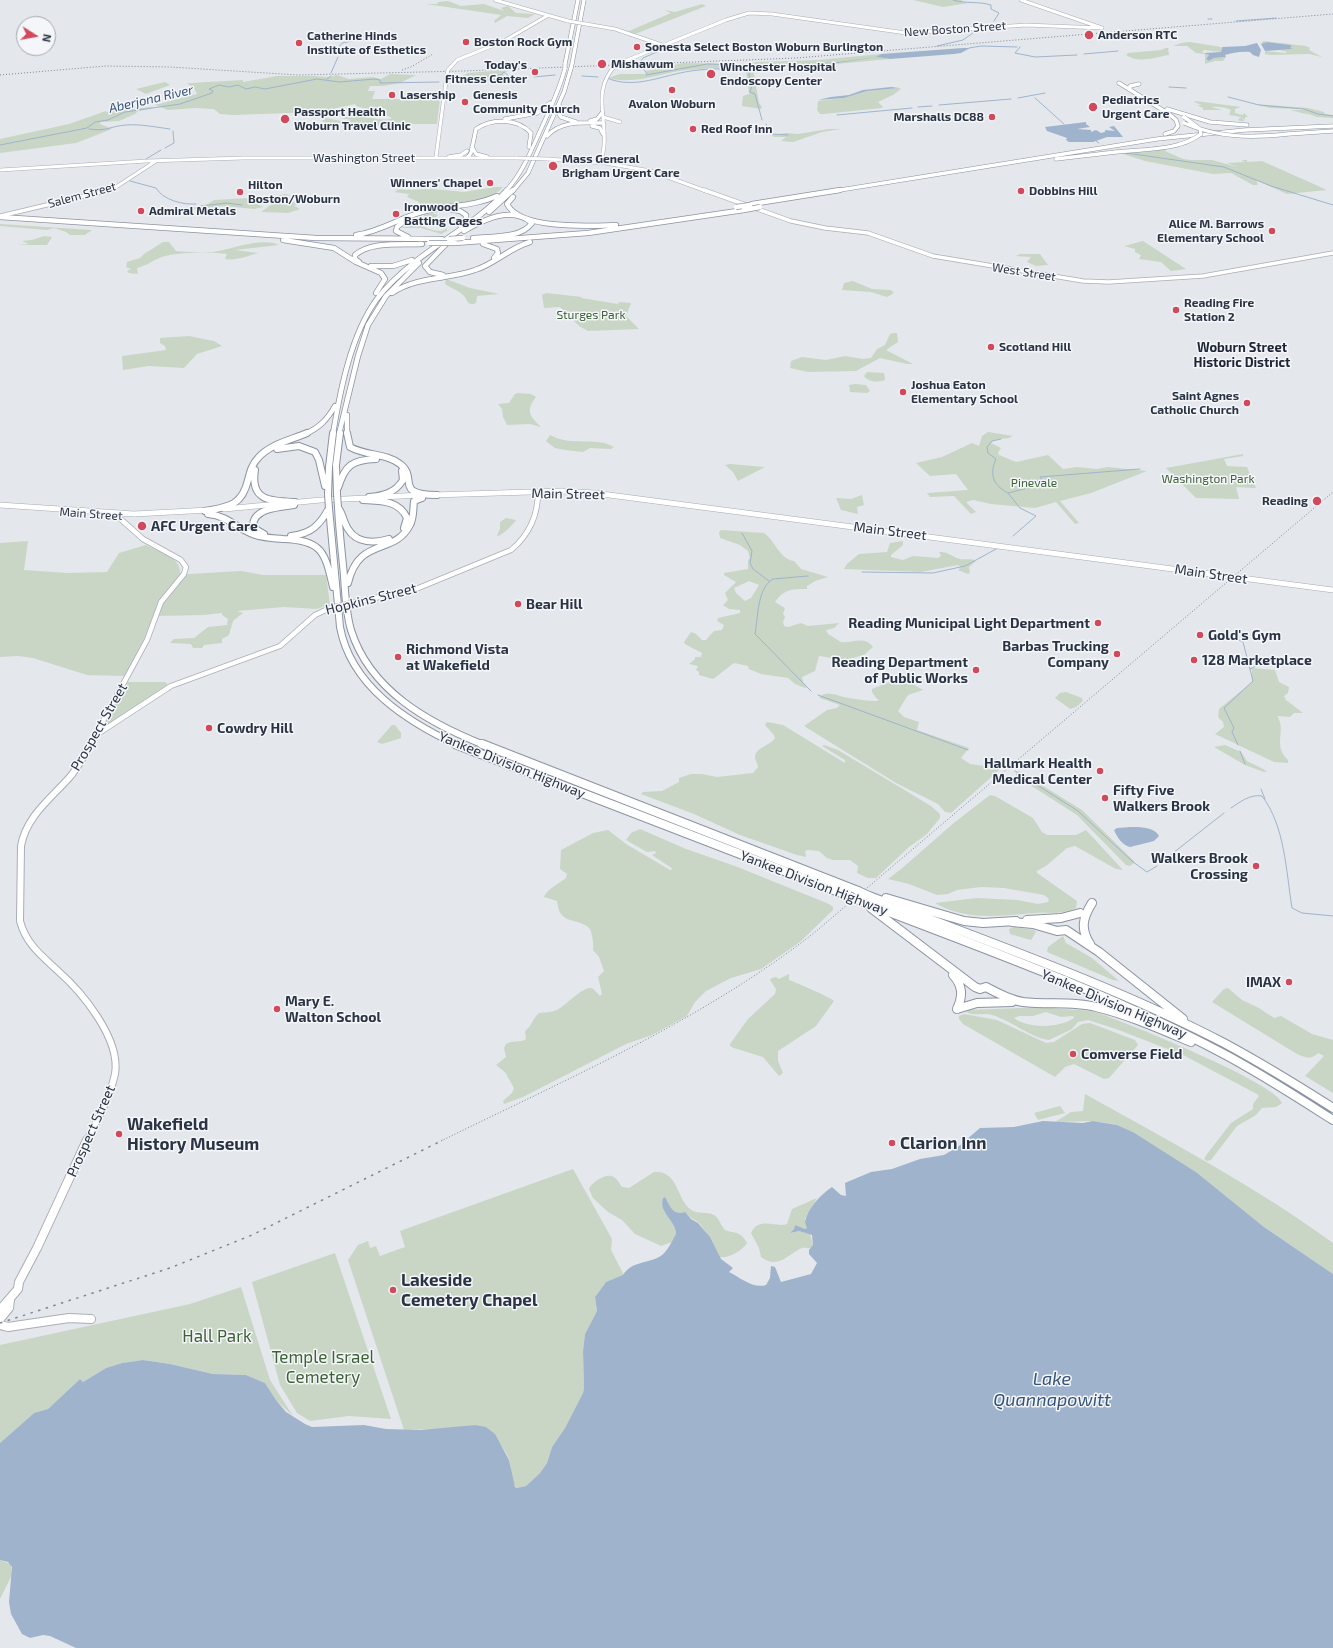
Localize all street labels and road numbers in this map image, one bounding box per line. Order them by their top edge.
street label: New Boston Street [904,18,1006,40]
street label: Washington Street [313,151,415,165]
street label: Salem Street [46,179,118,211]
street label: West Street [991,260,1057,284]
street label: Main Street [531,485,605,503]
street label: Main Street [59,505,123,523]
street label: Main Street [852,518,928,544]
street label: Main Street [1173,561,1249,587]
street label: Hopkins Street [324,580,418,618]
street label: Prospect Street [67,680,131,774]
street label: Yankee Division Highway [436,728,588,802]
street label: Yankee Division Highway [738,847,890,919]
street label: Yankee Division Highway [1039,966,1189,1042]
street label: Prospect Street [63,1083,119,1179]

